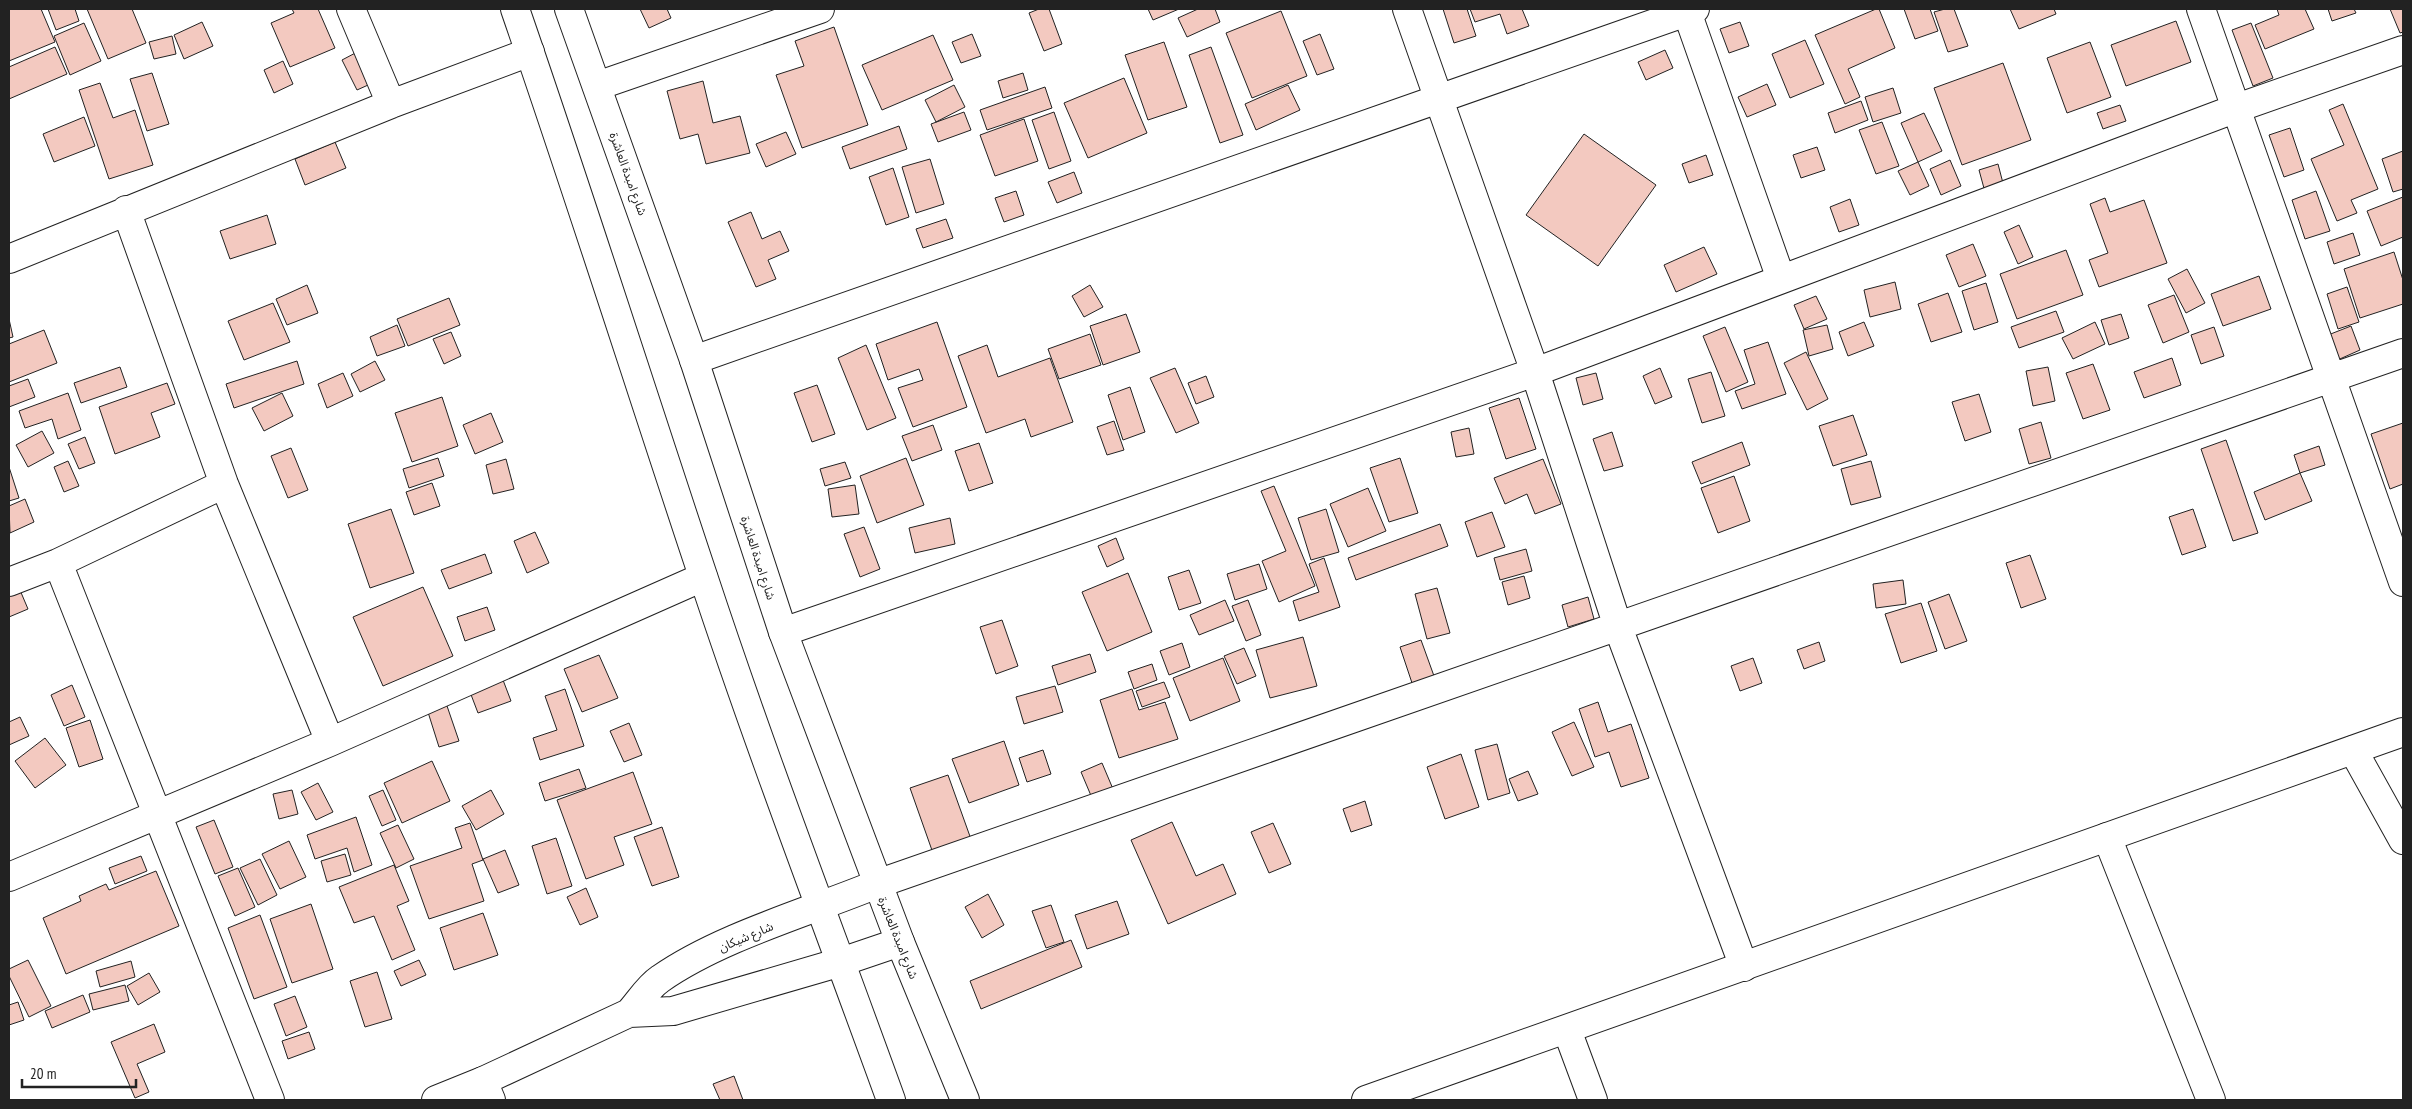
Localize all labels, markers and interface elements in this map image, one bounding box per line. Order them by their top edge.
street label: شارع امبدة العاشرة [605,130,650,218]
street label: شارع امبدة العاشرة [736,514,779,602]
street label: شارع امبدة العاشرة [873,895,922,982]
street label: شارع شيكان [716,918,776,957]
scale bar [22,1056,136,1088]
text: 20 m [30,1064,56,1083]

